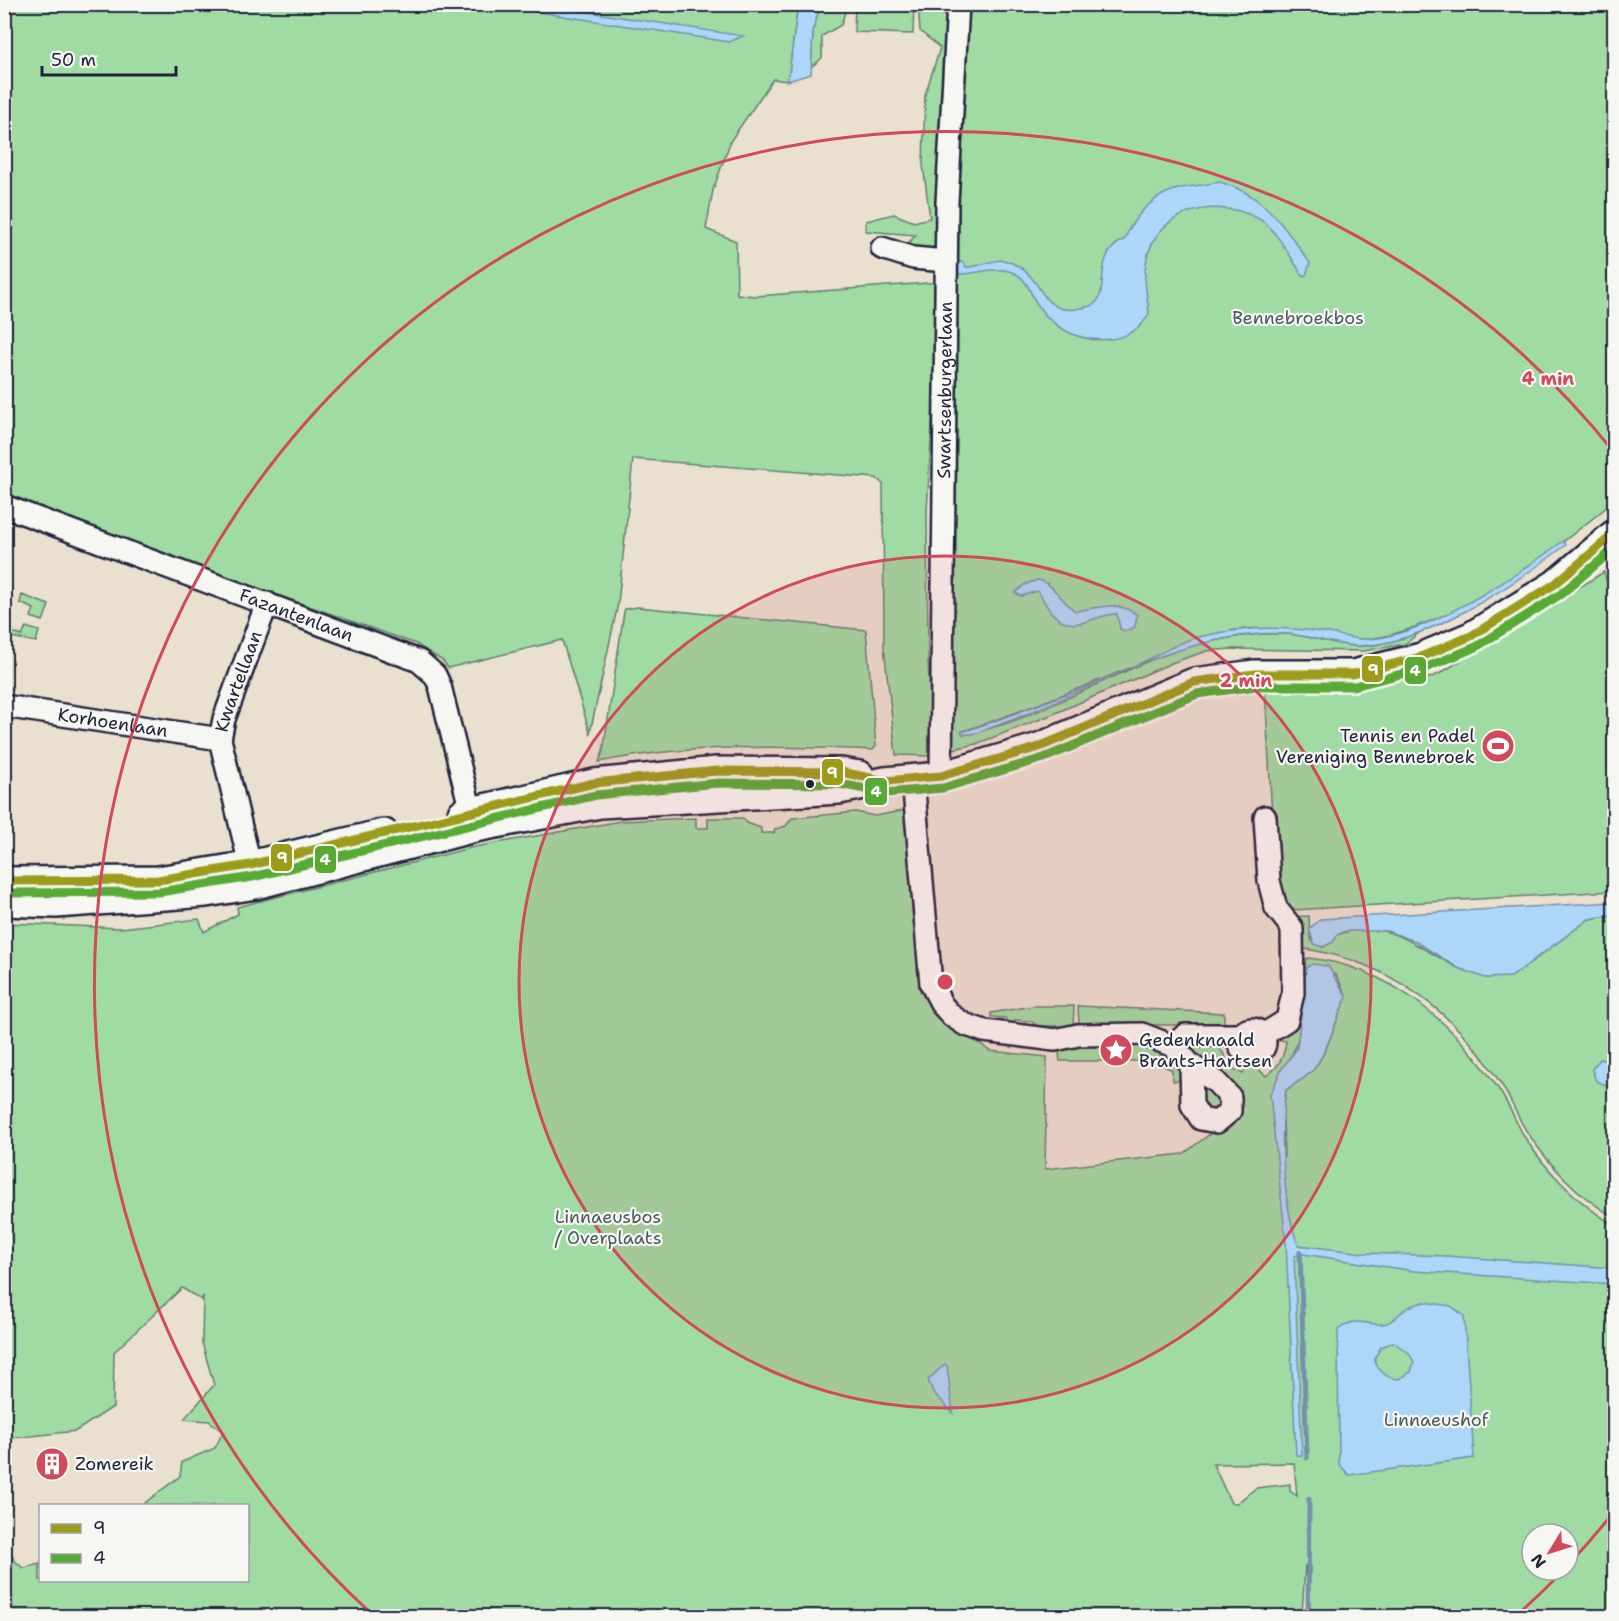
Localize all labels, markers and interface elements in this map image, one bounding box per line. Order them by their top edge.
scale bar [42,39,176,77]
text: 50 m [51,48,96,72]
street label: Swartsenburgerlaan [932,301,958,479]
park label: Bennebroekbos [1232,306,1364,330]
text: 4 min [1522,367,1574,391]
street label: Fazantenlaan [236,583,357,647]
street label: Kwartellaan [210,627,268,734]
line badge: 9 [1361,655,1384,683]
line badge: 4 [1404,656,1427,685]
text: 9 [1367,659,1379,680]
text: 4 [1409,660,1421,681]
text: 2 min [1220,669,1272,693]
street label: Korhoenlaan [56,702,169,743]
place label: Tennis en Padel Vereniging Bennebroek [1276,724,1476,769]
sports icon: Tennis en Padel Vereniging Bennebroek [1480,728,1516,764]
line badge: 9 [821,758,844,786]
text: 9 [826,762,838,783]
line badge: 4 [864,777,888,806]
unlabelled marker [804,778,816,790]
text: 4 [870,781,882,802]
line badge: 9 [270,843,293,872]
line badge: 4 [314,845,337,874]
text: 9 [276,847,288,868]
text: 4 [319,849,331,870]
centre of rings [935,972,955,992]
place label: Gedenknaald Brants-Hartsen [1139,1028,1272,1073]
place icon: Gedenknaald Brants-Hartsen [1098,1032,1134,1068]
park label: Linnaeusbos / Overplaats [554,1205,662,1250]
park label: Linnaeushof [1384,1408,1489,1432]
building icon: Zomereik [34,1446,70,1482]
place label: Zomereik [75,1452,154,1476]
legend [39,1504,249,1582]
text: 9 [93,1516,106,1540]
north arrow [1520,1522,1580,1582]
text: 4 [93,1546,106,1570]
text: N [1526,1549,1551,1572]

